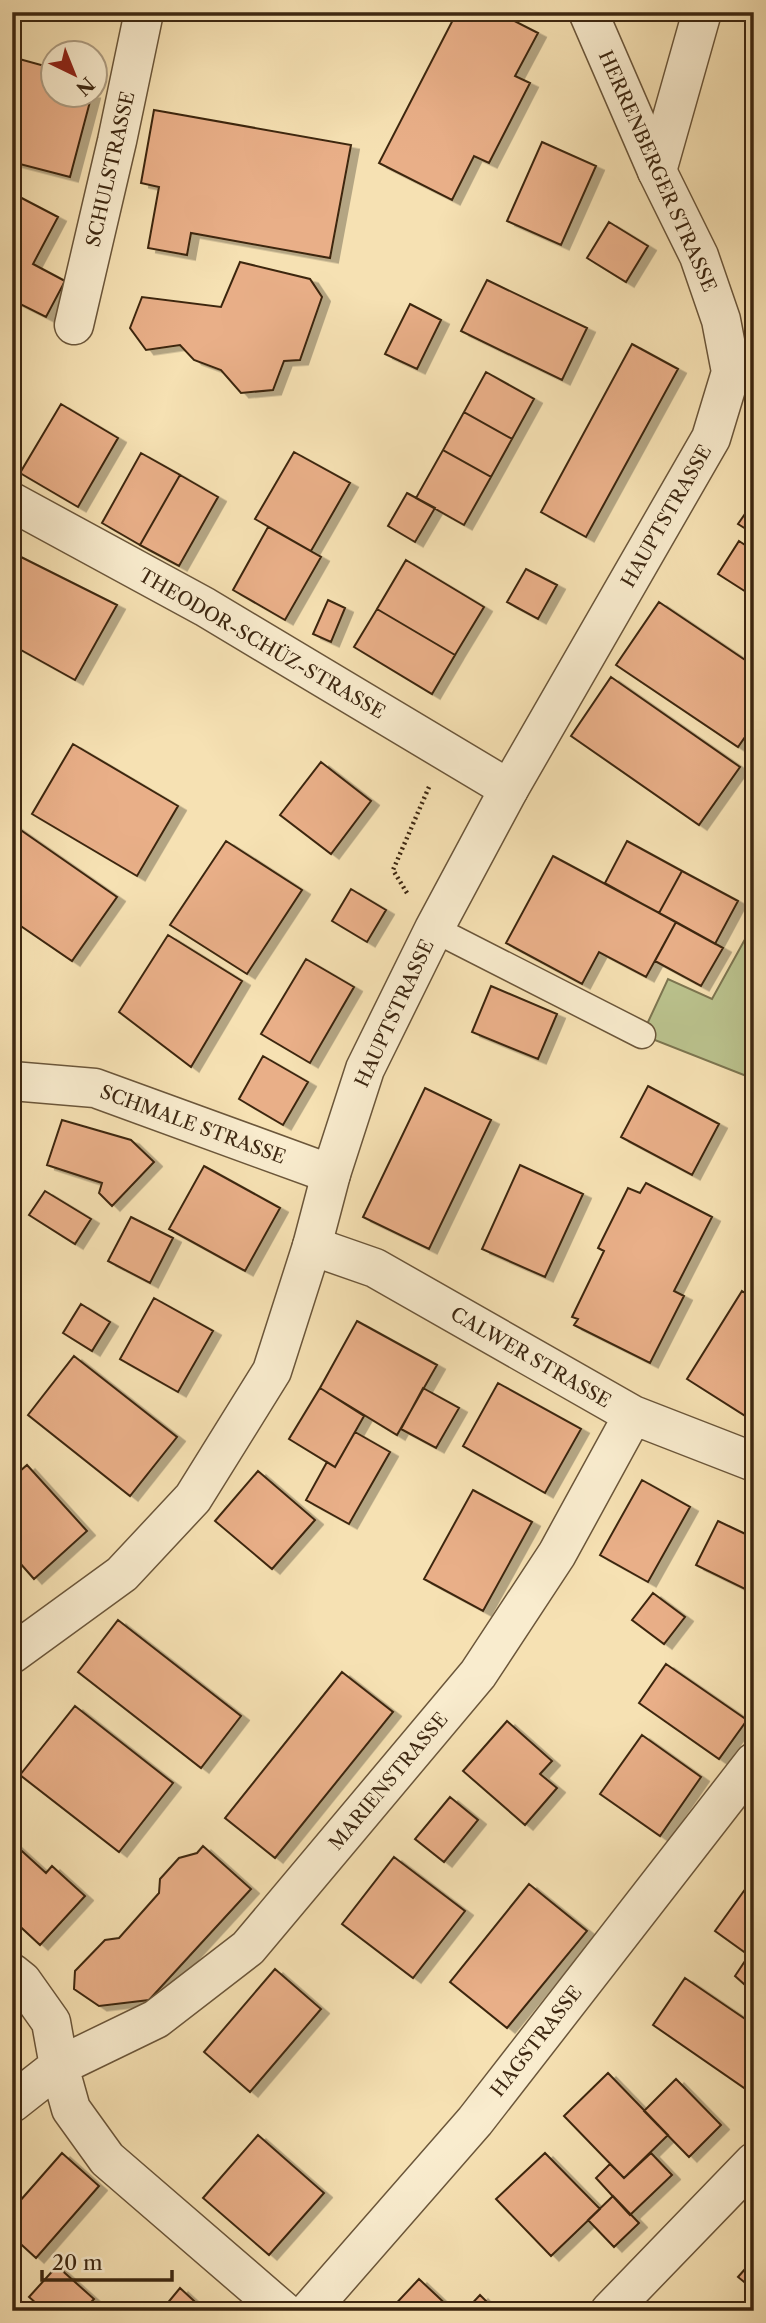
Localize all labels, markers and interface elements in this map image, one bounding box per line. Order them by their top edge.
north arrow [38,38,108,108]
street label: HERRENBERGER STRASSE [594,47,721,296]
text: N [71,72,99,100]
street label: SCHULSTRASSE [81,89,140,249]
street label: HAUPTSTRASSE [616,441,717,591]
street label: THEODOR-SCHÜZ-STRASSE [134,563,389,724]
street label: HAUPTSTRASSE [350,936,439,1091]
street label: SCHMALE STRASSE [97,1080,289,1169]
street label: CALWER STRASSE [447,1302,615,1413]
street label: MARIENSTRASSE [324,1708,453,1855]
street label: HAGSTRASSE [486,1981,587,2101]
scale bar [42,2239,172,2283]
text: 20 m [52,2250,103,2275]

